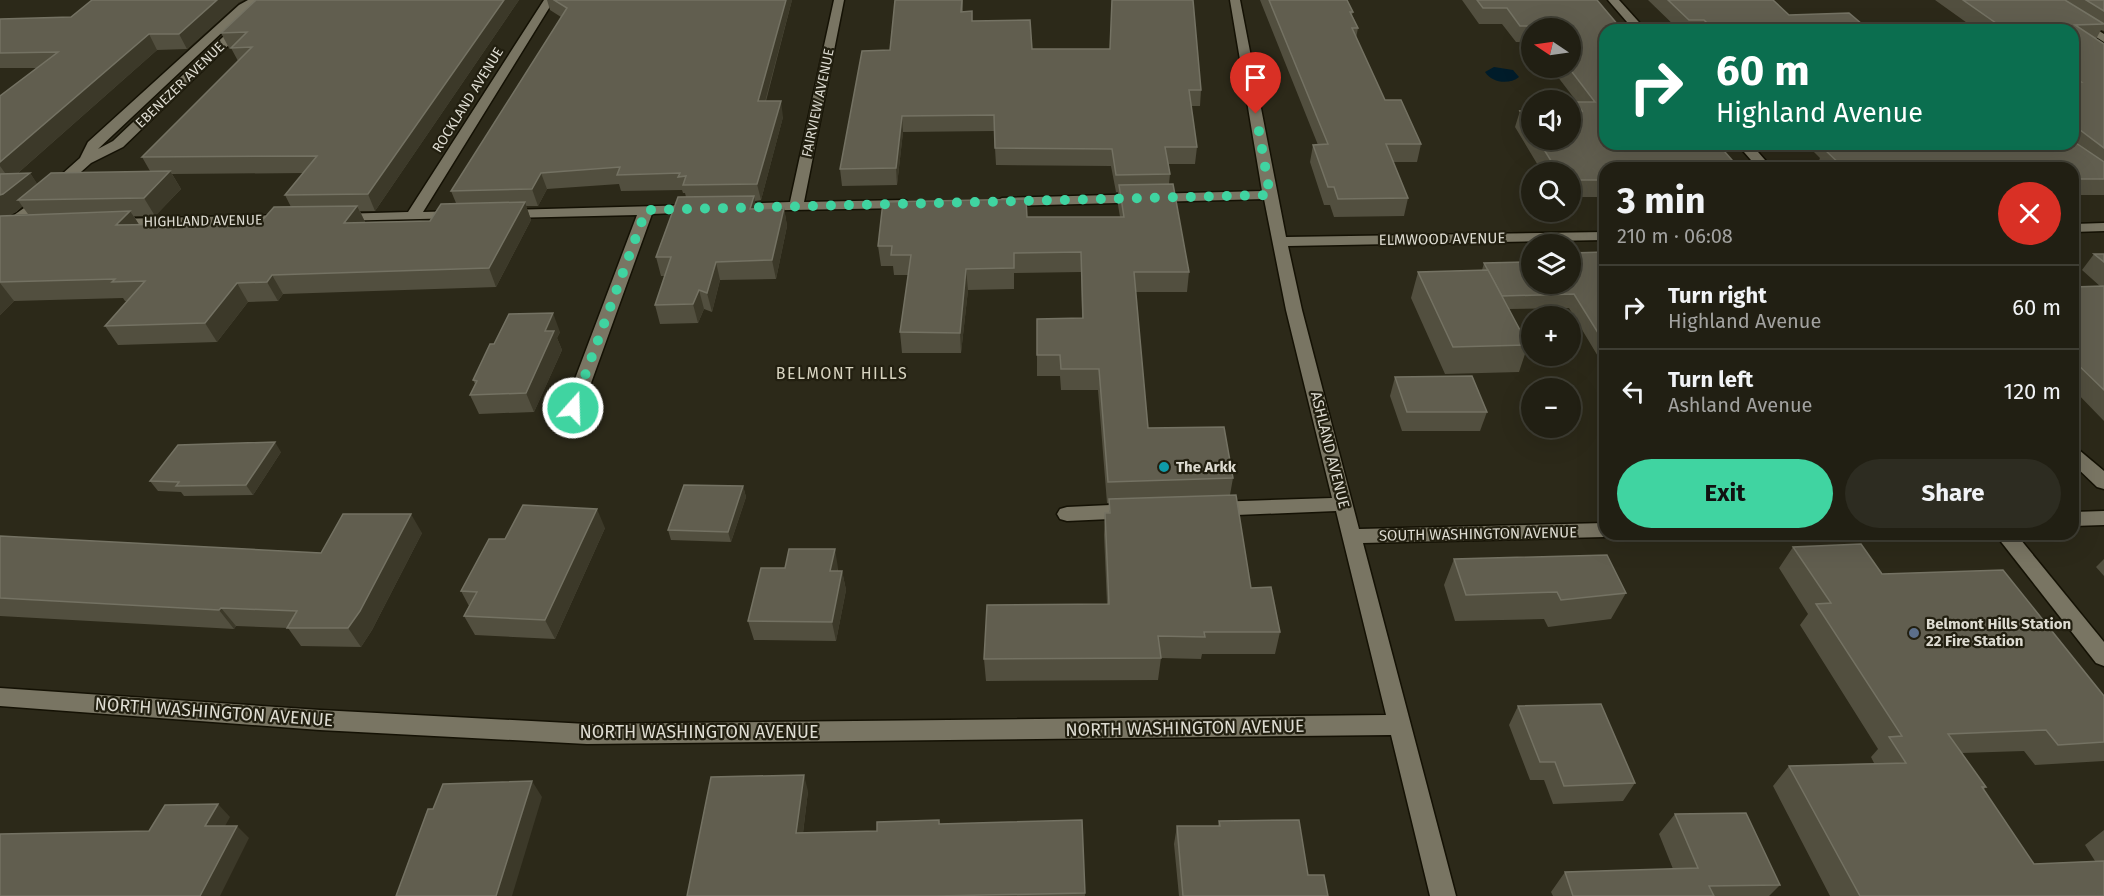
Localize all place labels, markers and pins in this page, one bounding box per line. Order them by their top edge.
pin [1230,52,1281,114]
place label: The Arkk [1176,458,1237,476]
marker: The Arkk [1157,460,1171,474]
place label: Belmont Hills Station 22 Fire Station [1926,615,2071,650]
marker: Belmont Hills Station 22 Fire Station [1907,626,1921,640]

